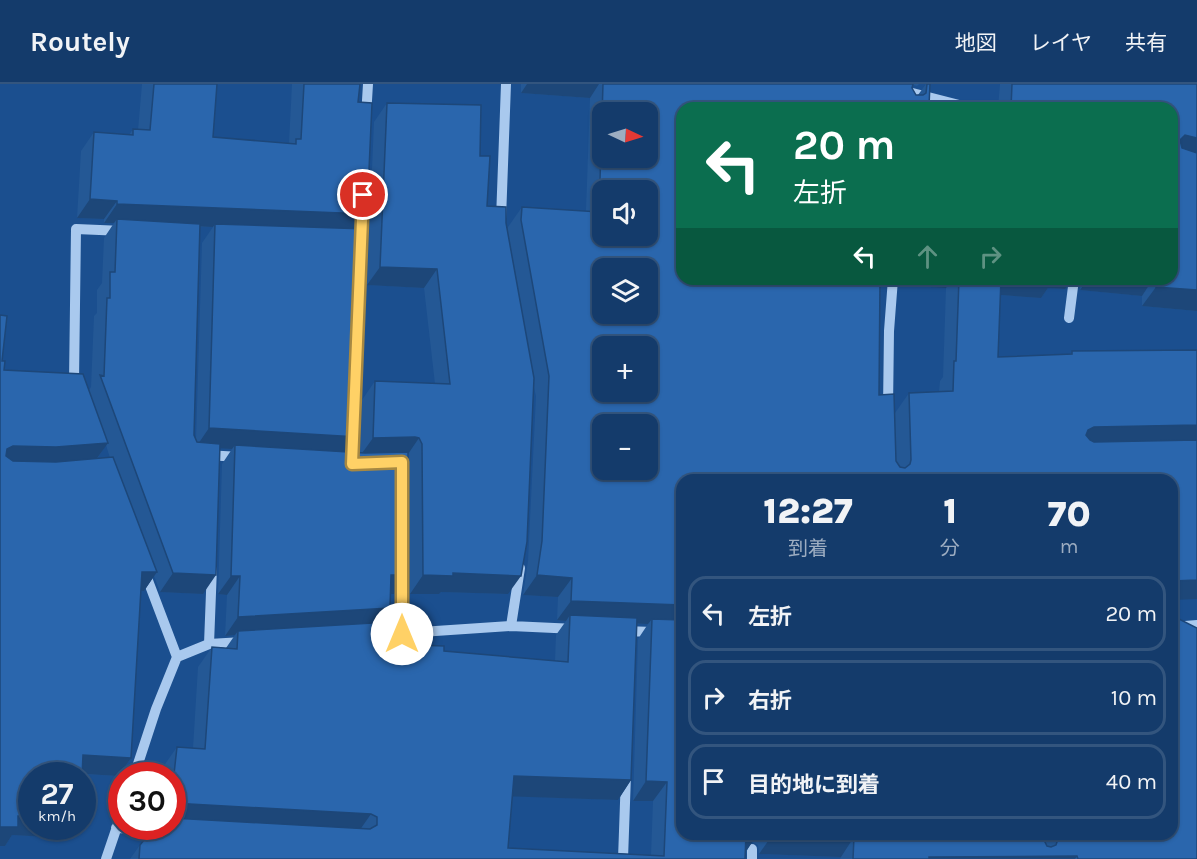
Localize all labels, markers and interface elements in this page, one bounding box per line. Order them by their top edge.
text: Routely [30,25,130,58]
text: 地図 [955,31,997,55]
text: レイヤ [1030,31,1092,55]
text: 共有 [1125,31,1167,55]
north arrow [592,102,658,168]
map controls [592,102,658,480]
text: 20 m [793,120,895,170]
icon: left [694,126,772,204]
pin [337,169,388,220]
text: 左折 [793,177,847,209]
icon: arrive [346,178,379,211]
button: sound [592,180,658,246]
icon: left [848,240,881,273]
icon: ahead [911,240,944,273]
icon: right [974,240,1007,273]
button: layers [592,258,658,324]
button: + [592,336,658,402]
button: − [592,414,658,480]
text: 12:27 [763,490,853,532]
text: 1 [943,490,957,532]
text: 70 [1047,493,1091,535]
text: m [1060,535,1078,558]
text: 到着 [788,537,828,560]
text: 分 [940,537,960,560]
icon: left [697,597,730,630]
text: 20 m [1105,601,1157,627]
position arrow [370,602,434,666]
text: 左折 [748,604,792,630]
icon: right [697,681,730,714]
text: 10 m [1111,685,1157,711]
text: 右折 [748,688,792,714]
speed limit sign: 30 [108,762,186,840]
icon: arrive [697,765,730,798]
text: 40 m [1106,769,1157,795]
text: 目的地に到着 [748,772,880,798]
text: 27 [40,776,74,812]
text: km/h [38,807,76,825]

